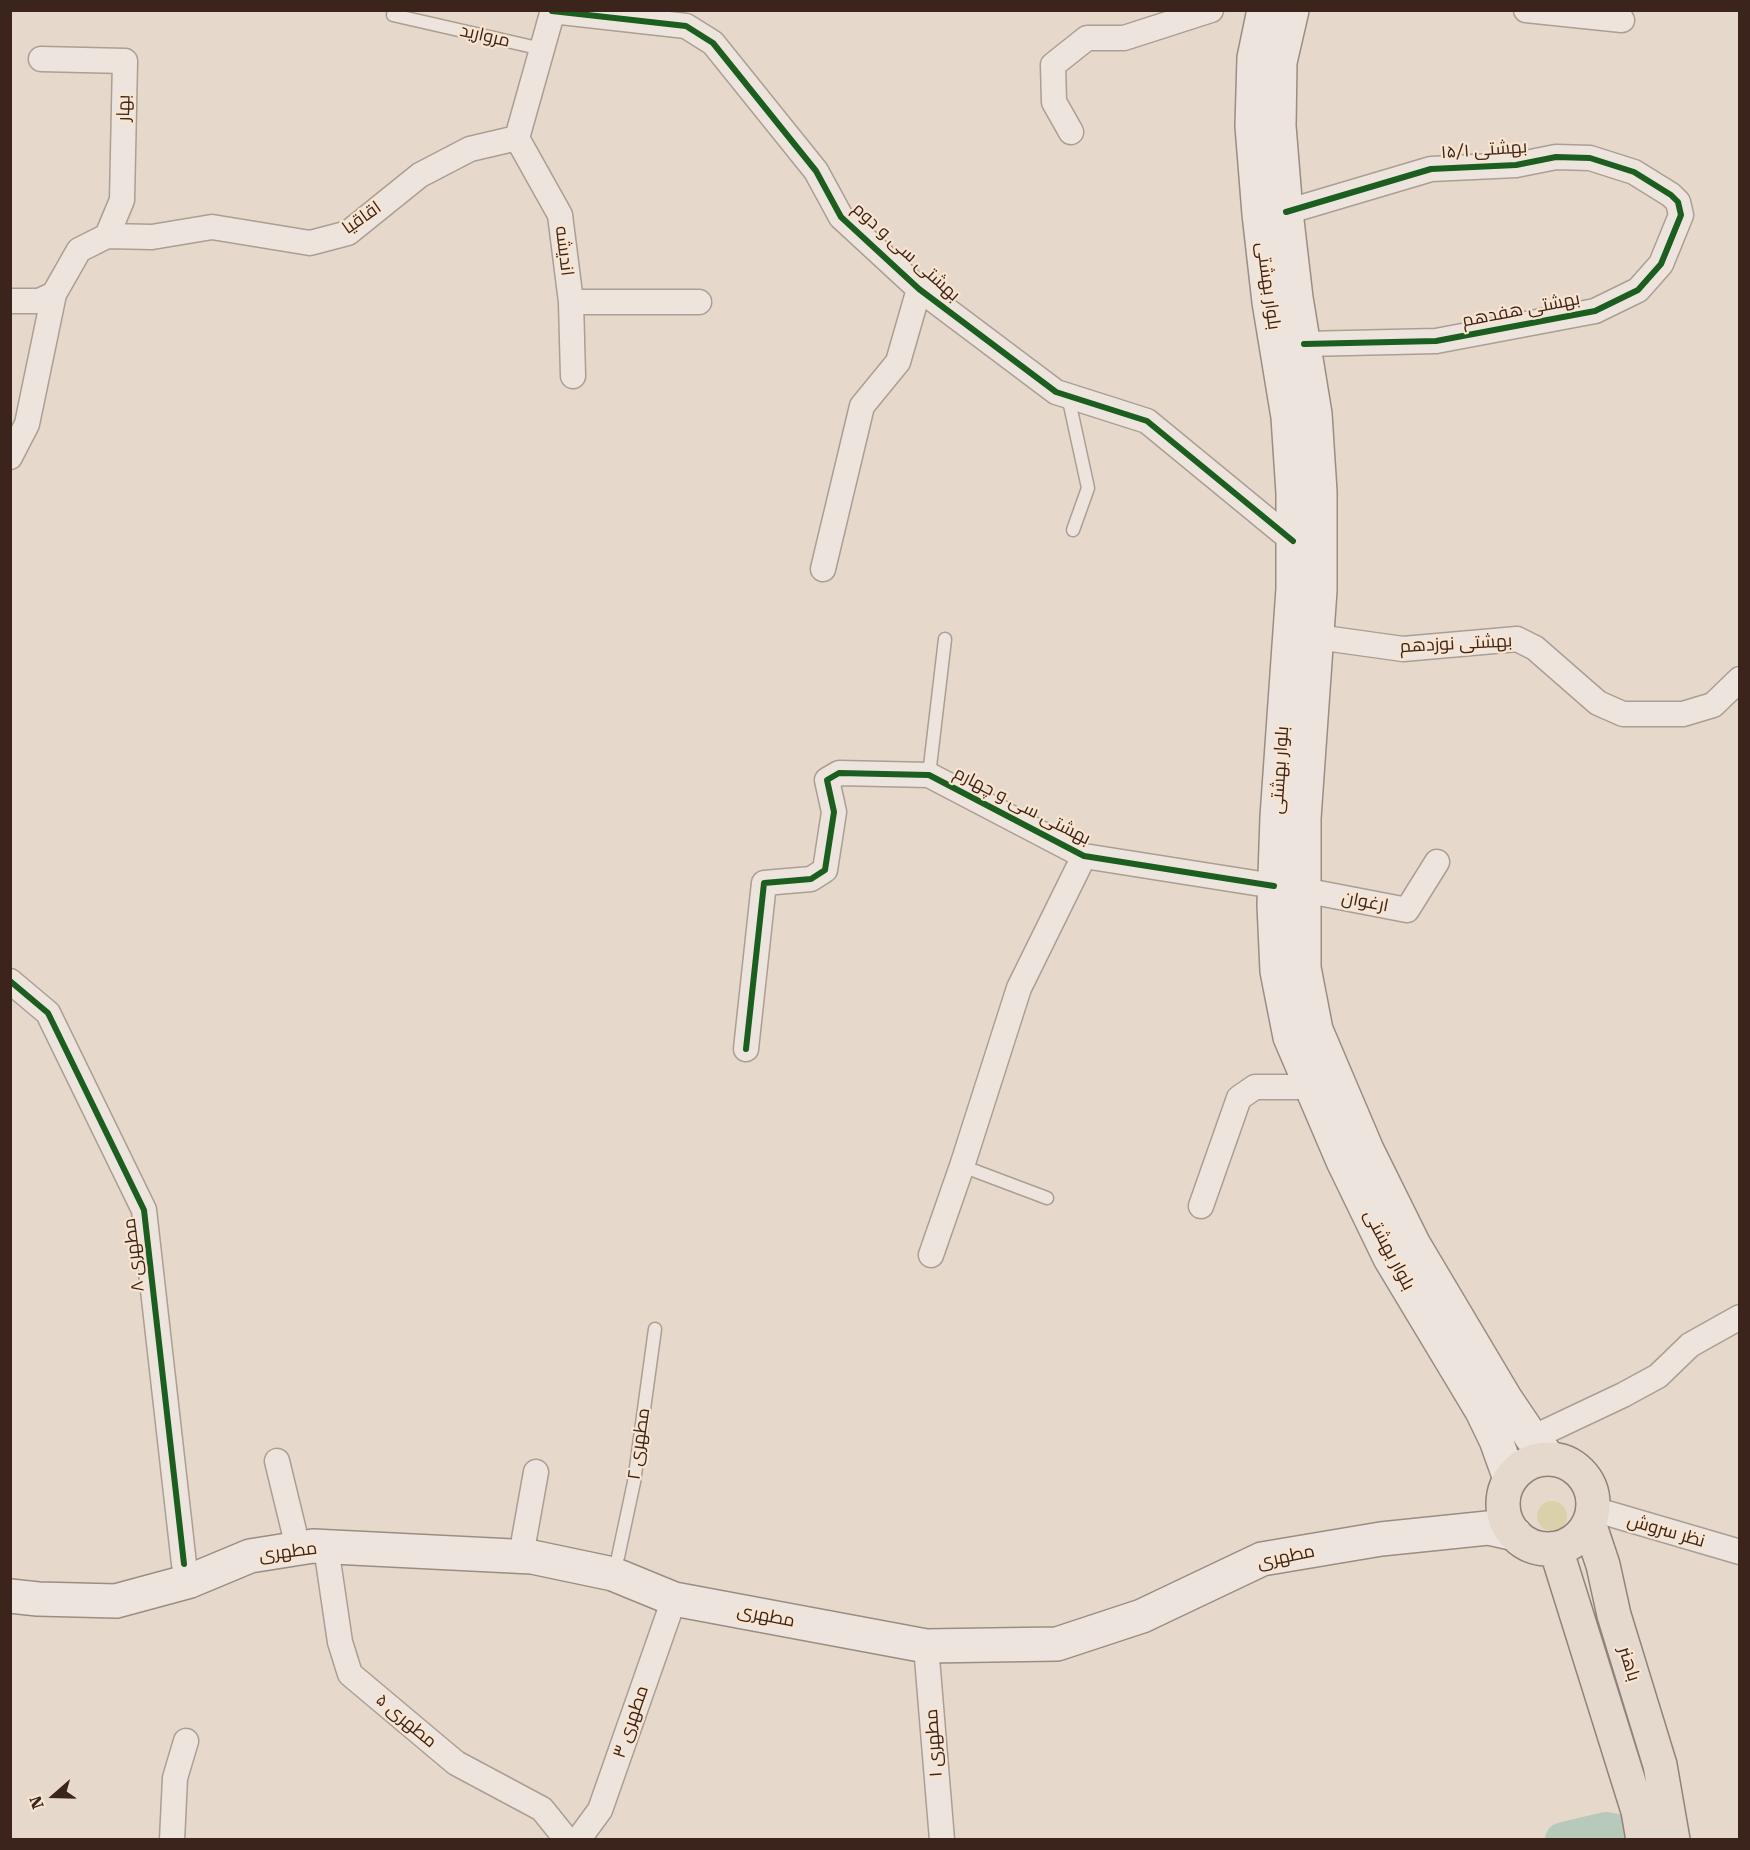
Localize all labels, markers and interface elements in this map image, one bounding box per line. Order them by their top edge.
street label: مروارید [458,20,512,52]
street label: بهار [113,94,135,122]
street label: ۱۵/۱ بهشتی [1440,136,1528,164]
street label: اقاقیا [338,197,386,239]
street label: بهشتی سی و دوم [848,198,964,306]
street label: اندیشه [550,225,578,277]
street label: بلوار بهشتی [1251,241,1285,331]
street label: بهشتی هفدهم [1460,288,1582,332]
street label: بهشتی نوزدهم [1399,630,1513,658]
street label: بلوار بهشتی [1266,725,1294,815]
street label: بهشتی سی و چهارم [950,762,1094,850]
street label: ارغوان [1340,887,1390,917]
street label: بلوار بهشتی [1359,1206,1419,1294]
street label: مطهری ۸ [119,1217,149,1293]
street label: مطهری ۲ [623,1407,655,1481]
street label: نظر سروش [1625,1510,1707,1552]
street label: مطهری [258,1538,318,1566]
street label: مطهری [1255,1540,1317,1574]
street label: مطهری [735,1600,797,1632]
street label: باهنر [1614,1644,1644,1684]
street label: مطهری ۳ [609,1683,653,1761]
street label: مطهری ۵ [371,1689,441,1753]
street label: مطهری ۱ [921,1708,947,1778]
north arrow [24,1766,84,1826]
text: N [26,1793,48,1811]

